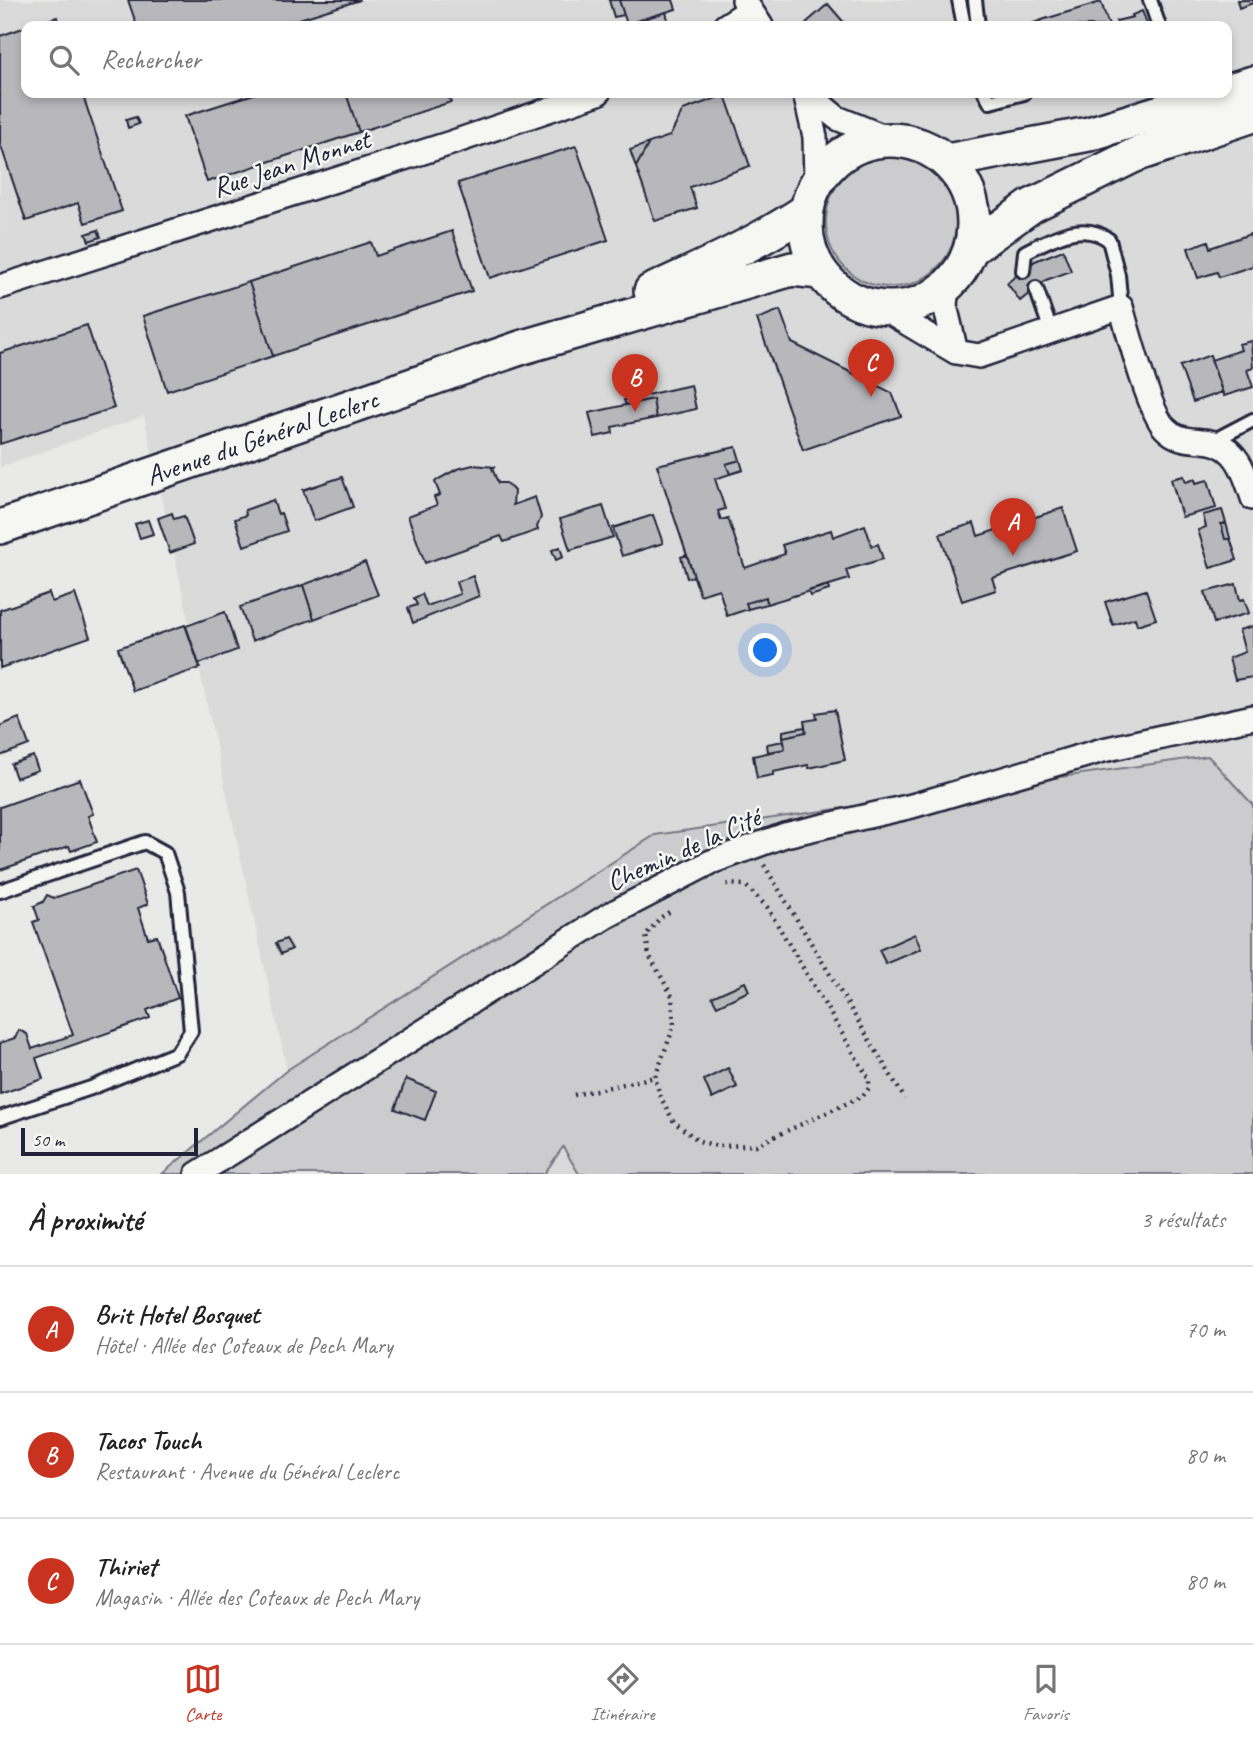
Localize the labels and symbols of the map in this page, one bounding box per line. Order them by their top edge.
street label: Rue Jean Monnet [208,120,377,205]
pin: C [848,339,894,397]
pin: B [612,354,658,412]
street label: Avenue du Général Leclerc [141,380,384,493]
pin: A [990,498,1036,556]
your location [748,633,782,667]
street label: Chemin de la Cité [601,798,769,898]
scale bar [21,1125,198,1157]

